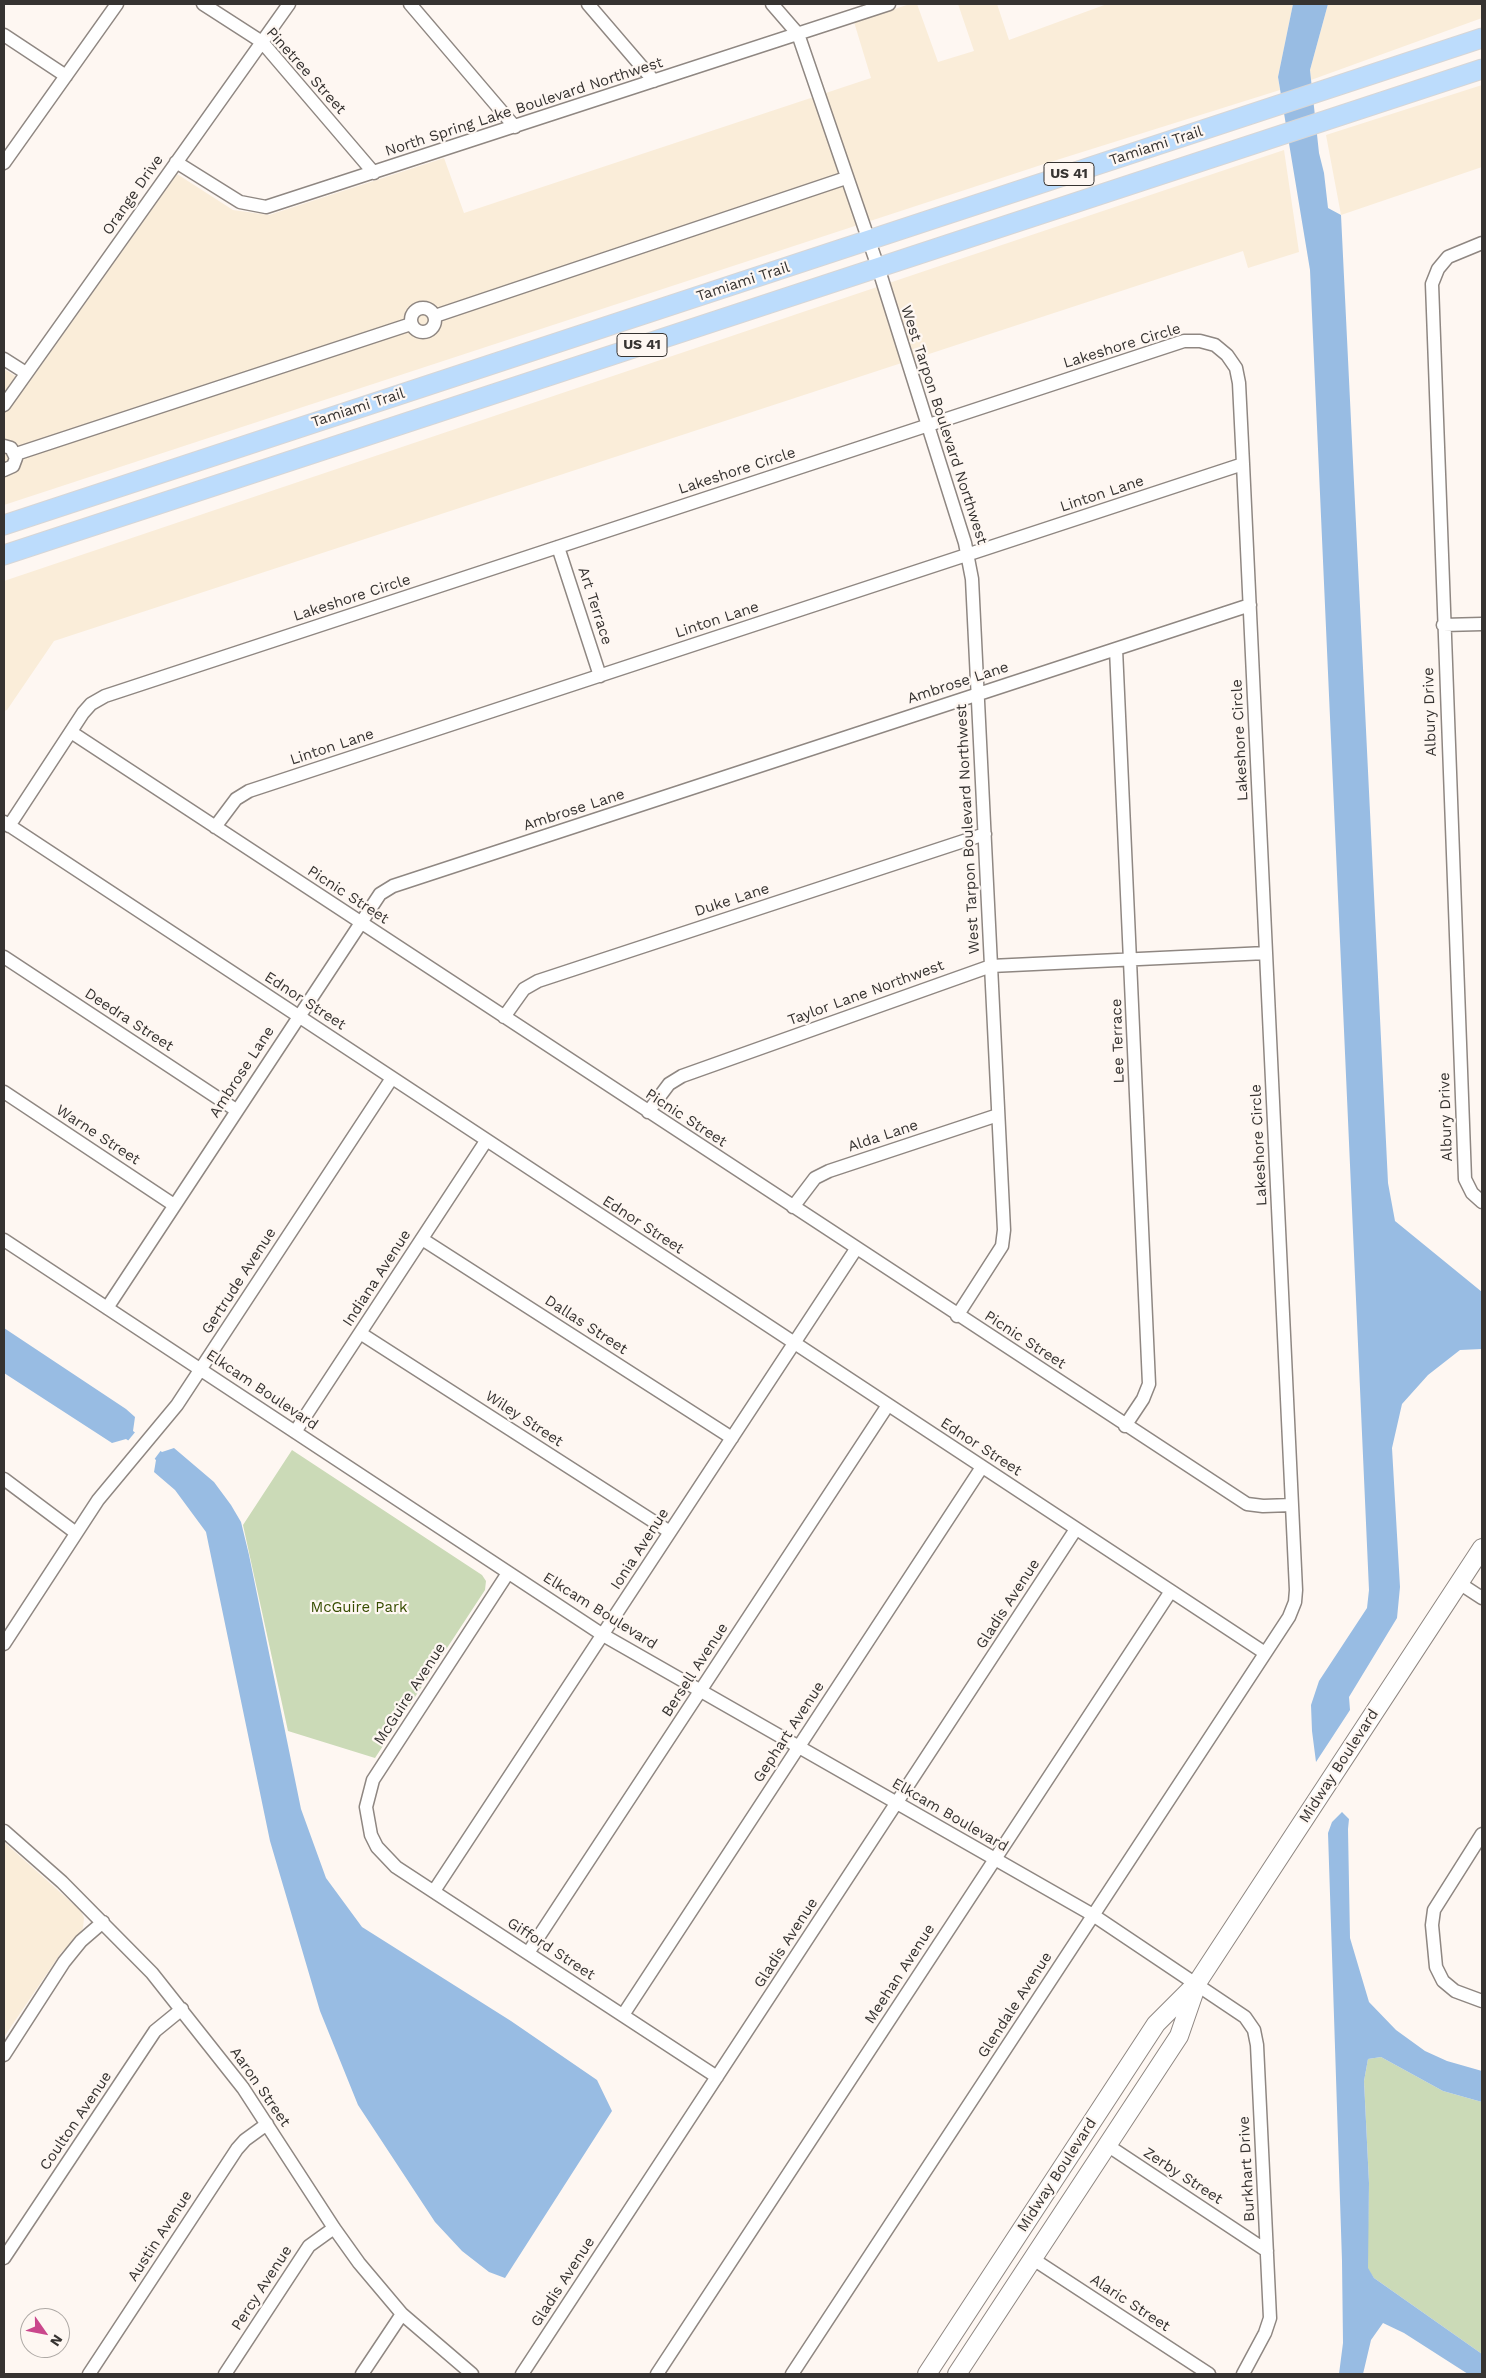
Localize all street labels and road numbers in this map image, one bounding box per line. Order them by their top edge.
street label: Pinetree Street [262,24,350,118]
street label: North Spring Lake Boulevard Northwest [383,53,665,161]
street label: Tamiami Trail [1107,122,1205,170]
street label: Orange Drive [99,151,167,239]
road number: US 41 [1044,162,1094,185]
street label: Tamiami Trail [694,258,792,306]
street label: West Tarpon Boulevard Northwest [897,303,991,547]
street label: Lakeshore Circle [1061,320,1183,372]
road number: US 41 [617,334,667,356]
street label: Tamiami Trail [309,384,407,432]
street label: Lakeshore Circle [676,444,798,498]
street label: Linton Lane [1058,472,1146,516]
street label: Art Terrace [574,565,616,647]
street label: Lakeshore Circle [291,571,413,625]
street label: Linton Lane [673,598,761,642]
street label: Ambrose Lane [905,658,1011,708]
street label: Albury Drive [1419,667,1441,757]
street label: Lakeshore Circle [1228,679,1252,801]
street label: West Tarpon Boulevard Northwest [952,703,984,955]
street label: Linton Lane [288,725,376,769]
street label: Ambrose Lane [521,785,627,835]
street label: Picnic Street [304,862,392,928]
street label: Duke Lane [692,879,772,921]
street label: Taylor Lane Northwest [785,956,947,1030]
street label: Ednor Street [261,968,349,1034]
street label: Deedra Street [81,985,177,1055]
street label: Lee Terrace [1108,998,1128,1084]
street label: Ambrose Lane [206,1023,278,1121]
street label: Albury Drive [1435,1072,1457,1162]
street label: Lakeshore Circle [1247,1084,1271,1206]
street label: Picnic Street [642,1085,730,1151]
street label: Warne Street [53,1101,143,1169]
street label: Alda Lane [846,1116,920,1156]
street label: Ednor Street [599,1192,687,1258]
street label: Gertrude Avenue [198,1224,280,1338]
street label: Indiana Avenue [339,1226,415,1330]
street label: Dallas Street [541,1292,631,1358]
street label: Picnic Street [981,1307,1069,1373]
street label: Elkcam Boulevard [203,1346,321,1434]
street label: Wiley Street [482,1387,566,1451]
street label: Ednor Street [937,1414,1025,1480]
street label: Ionia Avenue [607,1505,673,1593]
street label: Gladis Avenue [972,1556,1044,1652]
street label: Elkcam Boulevard [540,1569,660,1653]
street label: Bersell Avenue [658,1620,732,1720]
street label: McGuire Avenue [370,1640,450,1748]
street label: Gephart Avenue [750,1678,828,1786]
street label: Midway Boulevard [1296,1706,1382,1826]
street label: Elkcam Boulevard [889,1774,1011,1856]
street label: Gladis Avenue [750,1895,822,1991]
street label: Gifford Street [504,1914,598,1984]
street label: Meehan Avenue [861,1921,939,2027]
street label: Glendale Avenue [974,1949,1056,2061]
street label: Aaron Street [226,2044,294,2130]
street label: Coulton Avenue [36,2068,116,2174]
street label: Midway Boulevard [1014,2115,1100,2235]
street label: Burkhart Drive [1235,2116,1259,2222]
street label: Zerby Street [1140,2144,1226,2208]
street label: Austin Avenue [124,2187,196,2285]
street label: Gladis Avenue [527,2234,599,2330]
street label: Percy Avenue [228,2242,296,2334]
street label: Alaric Street [1087,2270,1173,2336]

